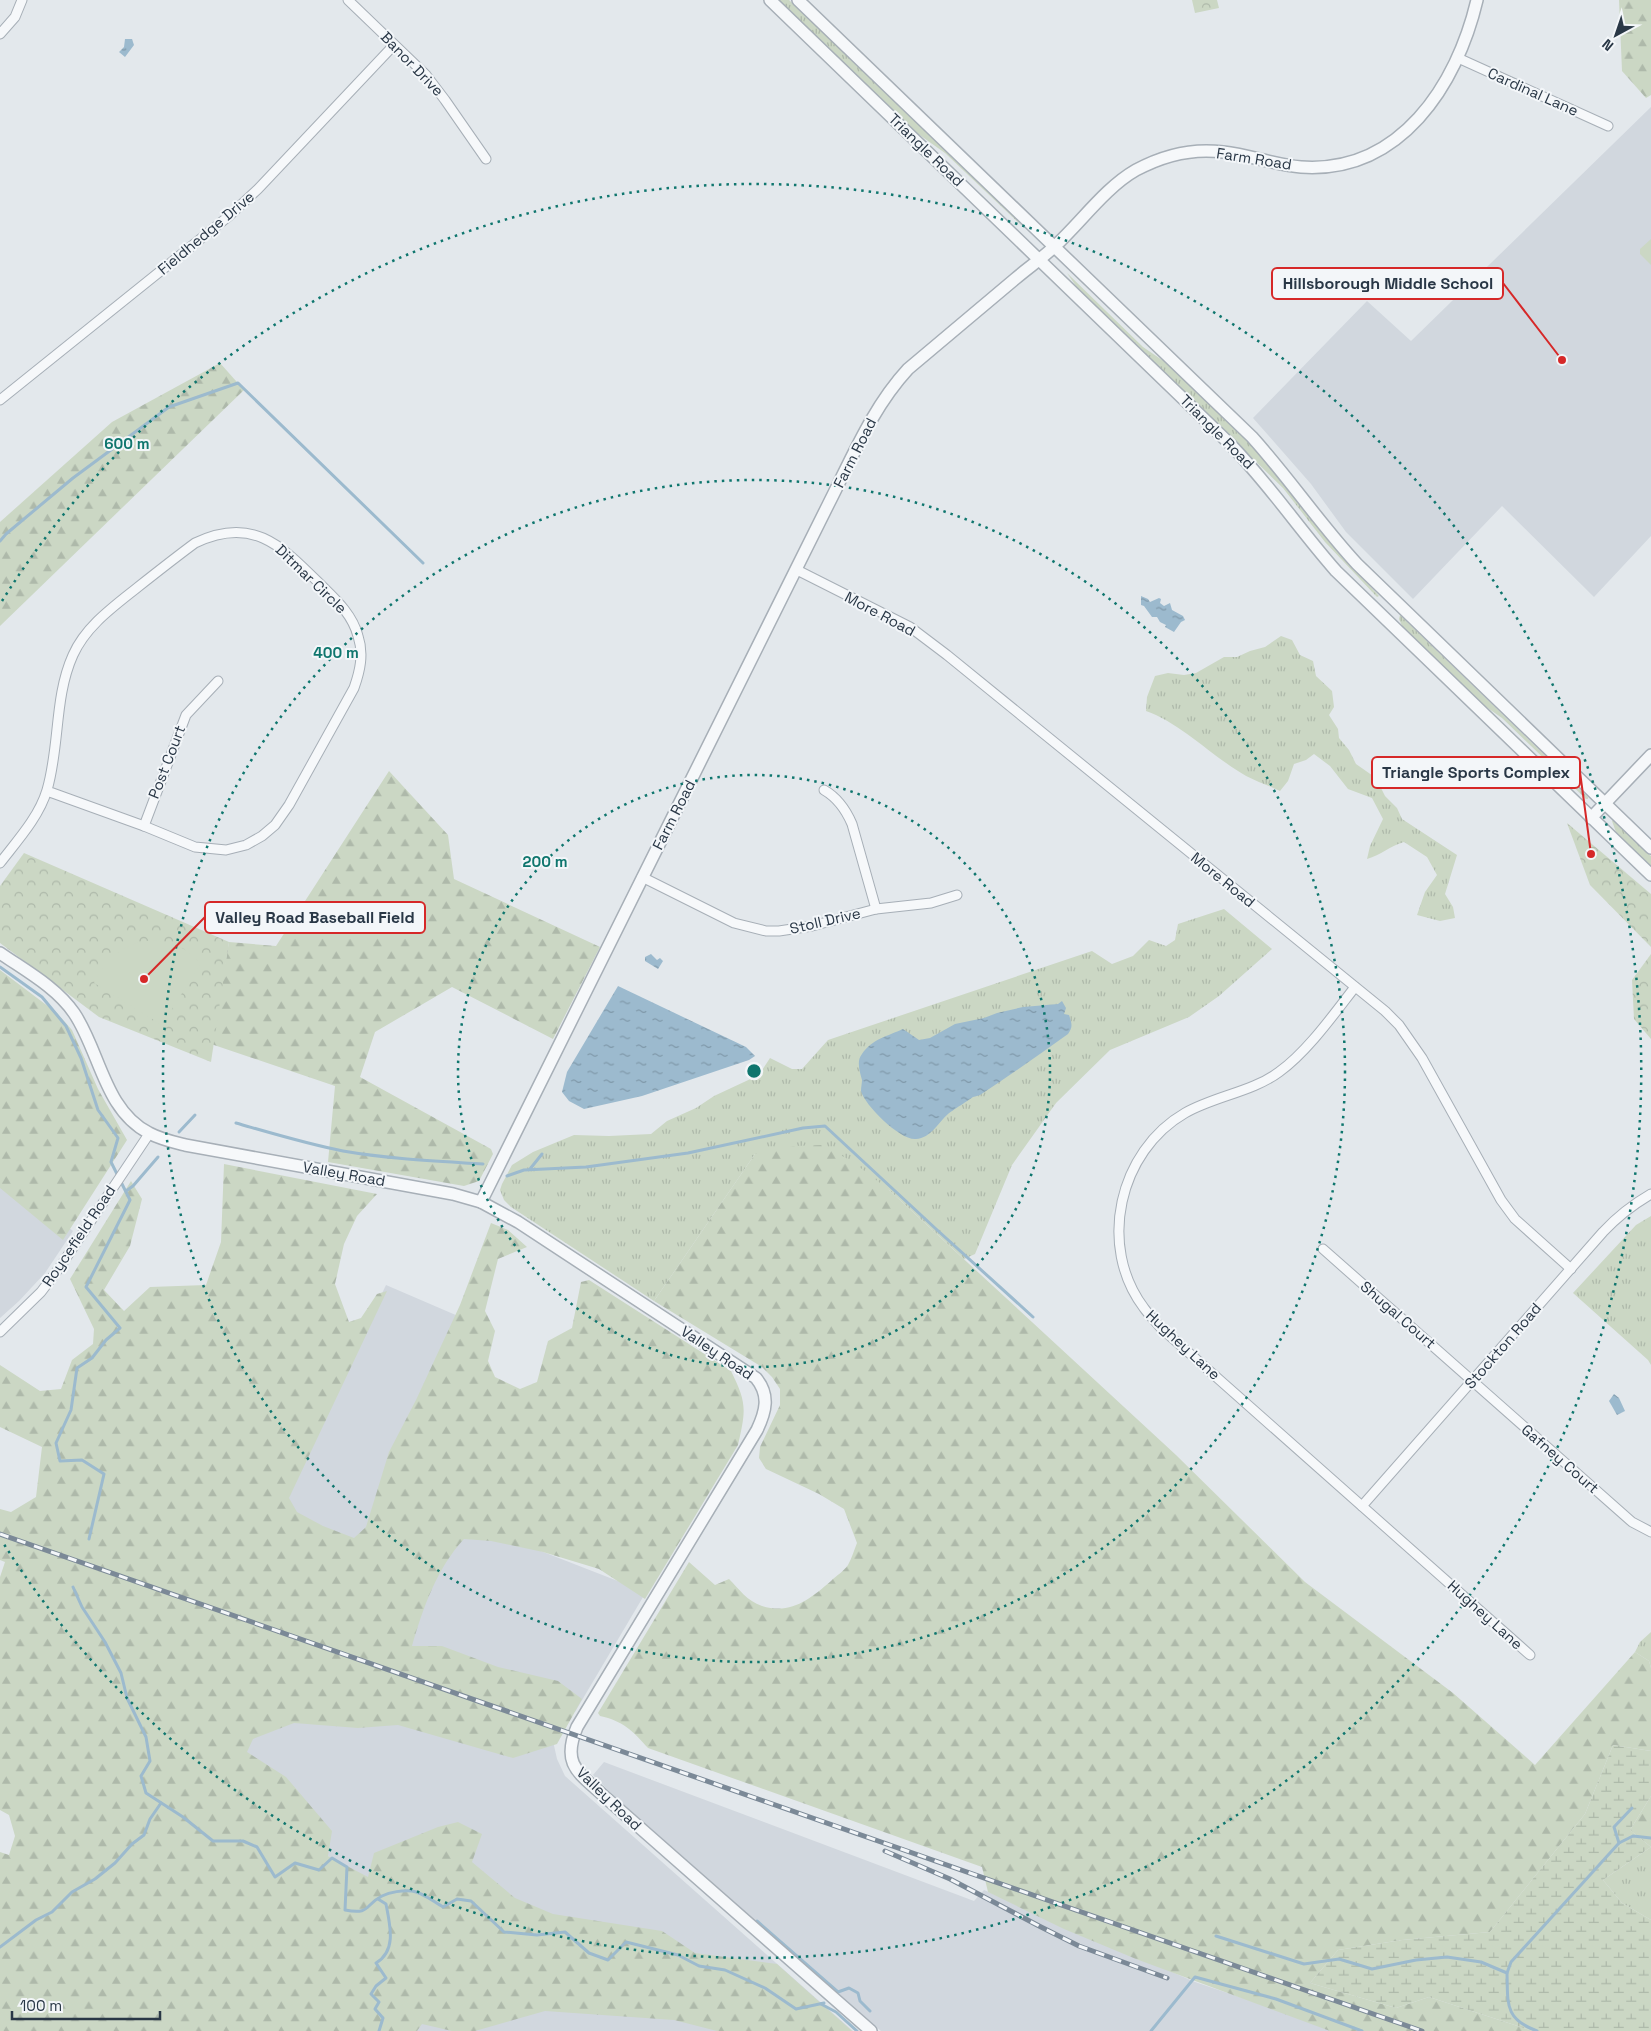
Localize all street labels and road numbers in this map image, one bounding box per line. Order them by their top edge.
street label: Banor Drive [377,27,448,100]
street label: Cardinal Lane [1485,63,1582,120]
street label: Triangle Road [885,109,968,190]
street label: Farm Road [1215,143,1293,174]
street label: Fieldhedge Drive [154,187,258,278]
street label: Triangle Road [1176,390,1259,473]
street label: Farm Road [829,415,880,491]
street label: Ditmar Circle [272,540,351,617]
street label: More Road [842,587,919,640]
street label: Post Court [144,722,189,801]
street label: Farm Road [648,777,699,853]
street label: More Road [1187,848,1259,911]
street label: Stoll Drive [788,903,862,938]
street label: Valley Road [301,1157,387,1190]
street label: Roycefield Road [38,1181,120,1290]
street label: Shugal Court [1357,1277,1440,1353]
street label: Stockton Road [1460,1299,1545,1393]
street label: Hughey Lane [1142,1305,1225,1384]
street label: Valley Road [677,1321,757,1384]
street label: Gafney Court [1518,1420,1603,1497]
street label: Hughey Lane [1444,1576,1527,1653]
street label: Valley Road [573,1763,646,1834]

